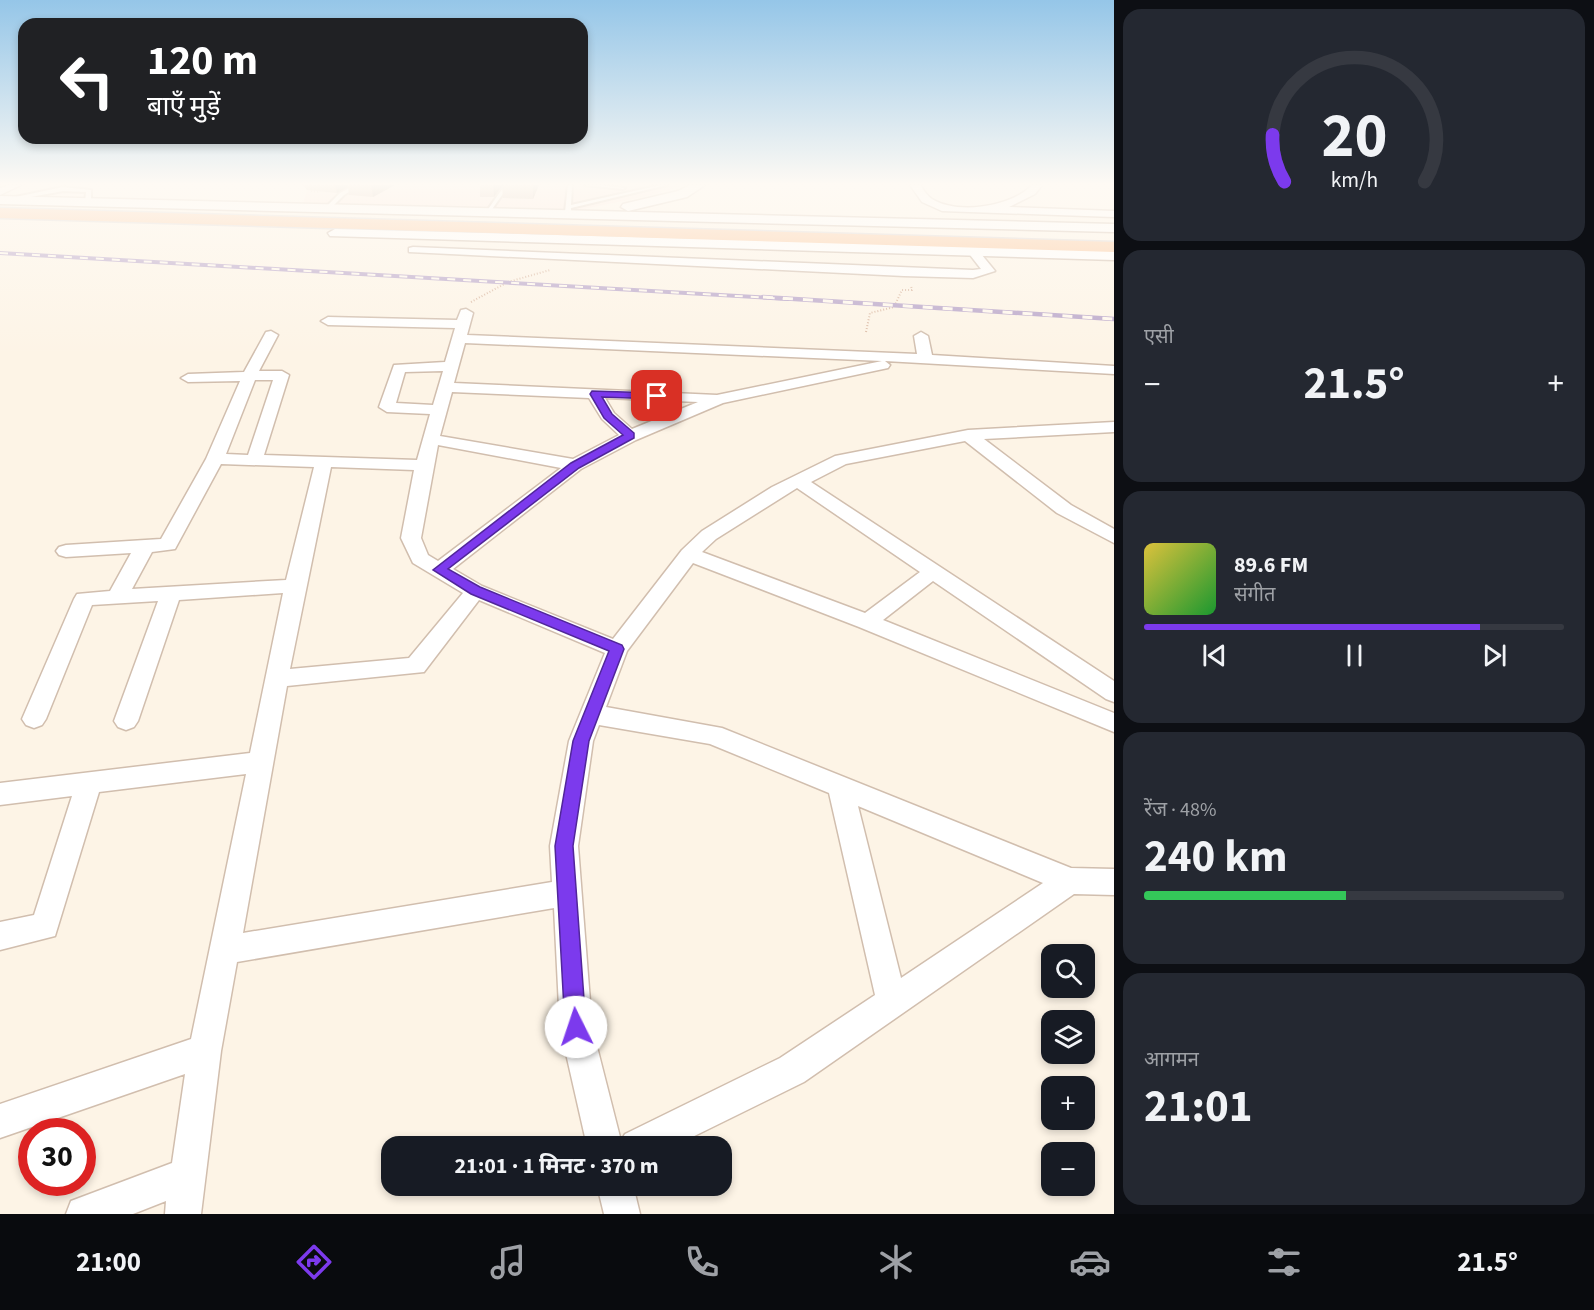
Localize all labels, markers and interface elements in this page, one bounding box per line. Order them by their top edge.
text: 120 m [147,31,258,91]
icon: left [48,42,126,120]
text: बाएँ मुड़ें [147,87,220,126]
text: 20 [1321,92,1387,181]
text: km/h [1330,165,1378,196]
text: एसी [1144,323,1174,351]
text: 21.5° [1303,352,1405,416]
text: − [1144,361,1160,408]
text: + [1548,361,1564,408]
pin [631,370,682,421]
icon: arrive [640,379,673,412]
text: 89.6 FM [1234,549,1308,581]
text: संगीत [1234,581,1275,609]
icon: previous [1198,639,1231,672]
icon: pause [1338,639,1371,672]
icon: next [1478,639,1511,672]
text: रेंज · 48% [1144,796,1216,824]
text: 240 km [1144,825,1288,889]
map controls [1041,944,1095,1196]
button: search [1041,944,1095,998]
position arrow [544,995,608,1059]
button: layers [1041,1010,1095,1064]
text: आगमन [1144,1046,1199,1074]
text: 21:01 [1144,1075,1253,1139]
button: + [1041,1076,1095,1130]
speed limit sign: 30 [18,1118,96,1196]
button: − [1041,1142,1095,1196]
text: 21:01 · 1 मिनट · 370 m [454,1150,659,1182]
icon: directions [293,1241,335,1283]
icon: music [487,1241,529,1283]
icon: phone [681,1241,723,1283]
icon: climate [875,1241,917,1283]
icon: car [1069,1241,1111,1283]
icon: filters [1263,1241,1305,1283]
text: 21:00 [76,1243,141,1282]
text: 21.5° [1457,1243,1518,1282]

